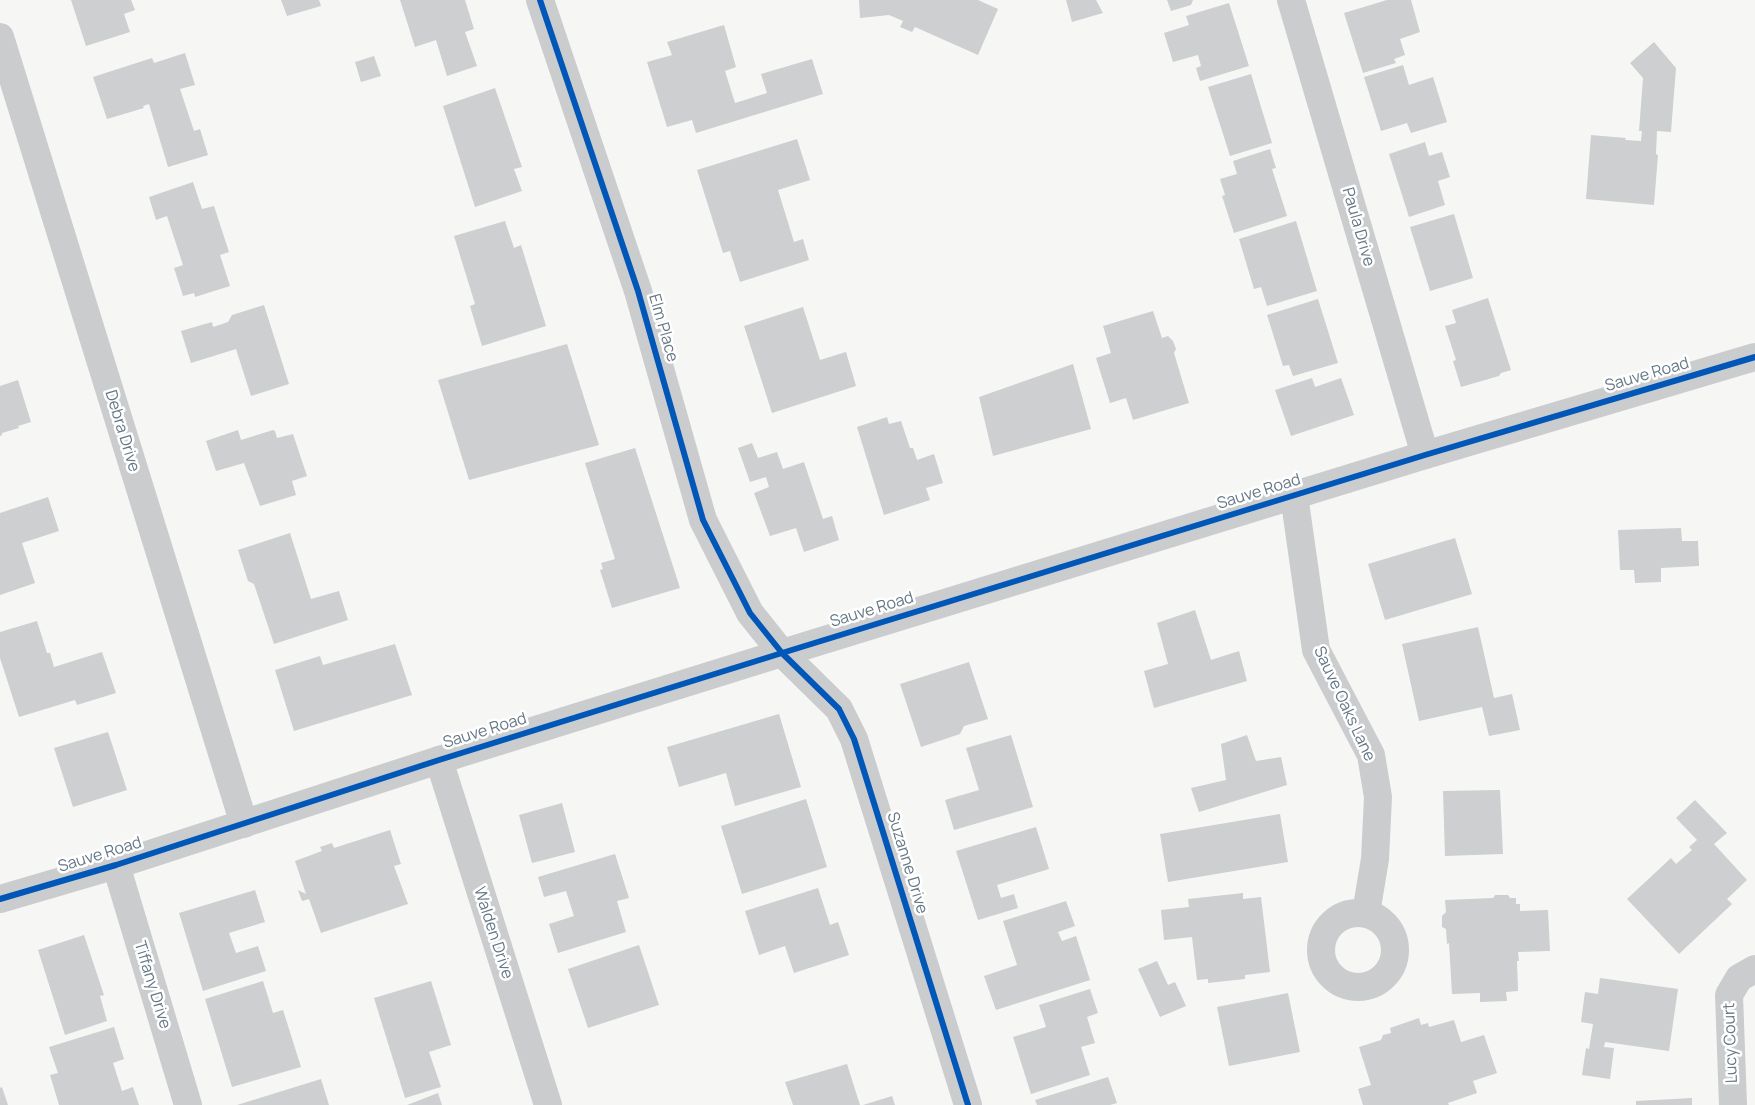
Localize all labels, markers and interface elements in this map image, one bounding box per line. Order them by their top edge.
street label: Paula Drive [1338,185,1378,269]
street label: Elm Place [644,292,682,364]
street label: Sauve Road [1603,354,1691,396]
street label: Debra Drive [100,388,144,474]
street label: Sauve Road [1215,470,1303,514]
street label: Sauve Road [828,588,916,632]
street label: Sauve Oaks Lane [1309,644,1379,764]
street label: Sauve Road [441,709,529,753]
street label: Suzanne Drive [882,810,932,916]
street label: Sauve Road [56,833,144,877]
street label: Walden Drive [469,885,517,981]
street label: Tiffany Drive [130,939,174,1031]
street label: Lucy Court [1720,1002,1742,1084]

